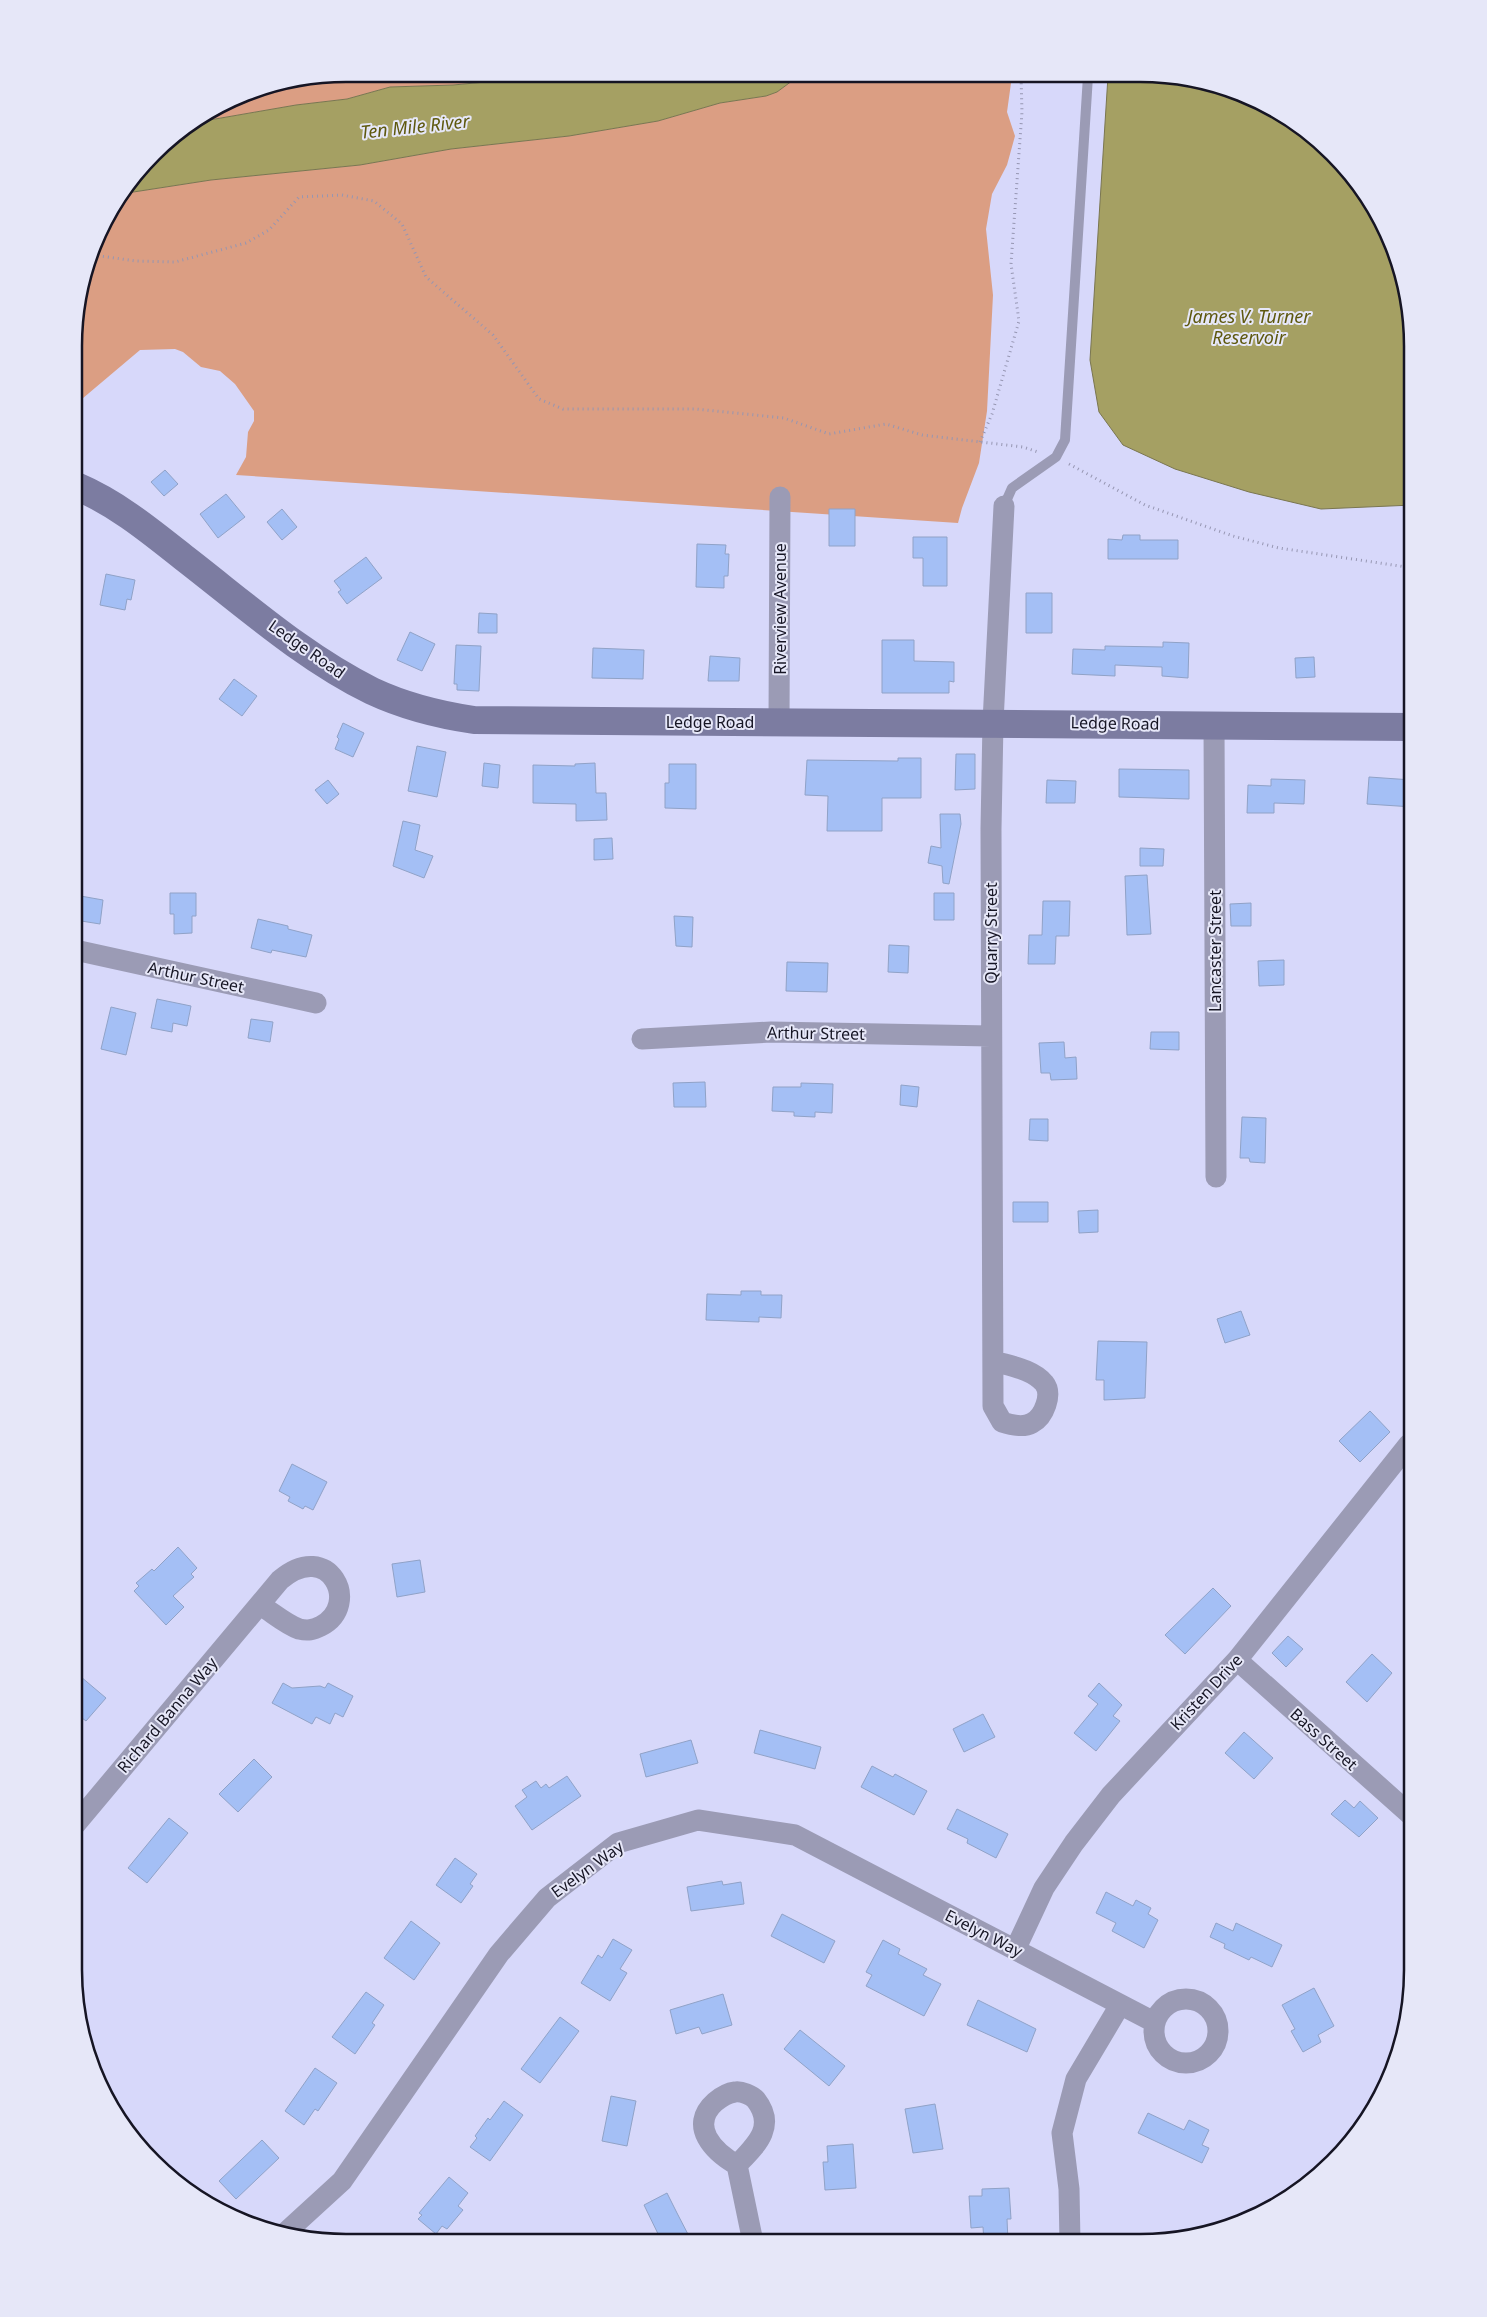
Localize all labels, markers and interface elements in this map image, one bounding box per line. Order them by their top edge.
water label: Ten Mile River [359,108,471,144]
water label: James V. Turner Reservoir [1185,304,1311,349]
street label: Riverview Avenue [769,543,791,675]
street label: Ledge Road [264,615,350,683]
street label: Ledge Road [666,711,754,733]
street label: Ledge Road [1070,711,1160,735]
street label: Quarry Street [980,882,1002,984]
street label: Lancaster Street [1204,890,1226,1012]
street label: Arthur Street [146,956,246,998]
street label: Arthur Street [767,1021,865,1045]
street label: Kristen Drive [1165,1649,1247,1735]
street label: Richard Banna Way [112,1652,223,1778]
street label: Bass Street [1286,1703,1363,1775]
street label: Evelyn Way [547,1835,628,1903]
street label: Evelyn Way [942,1904,1027,1962]

